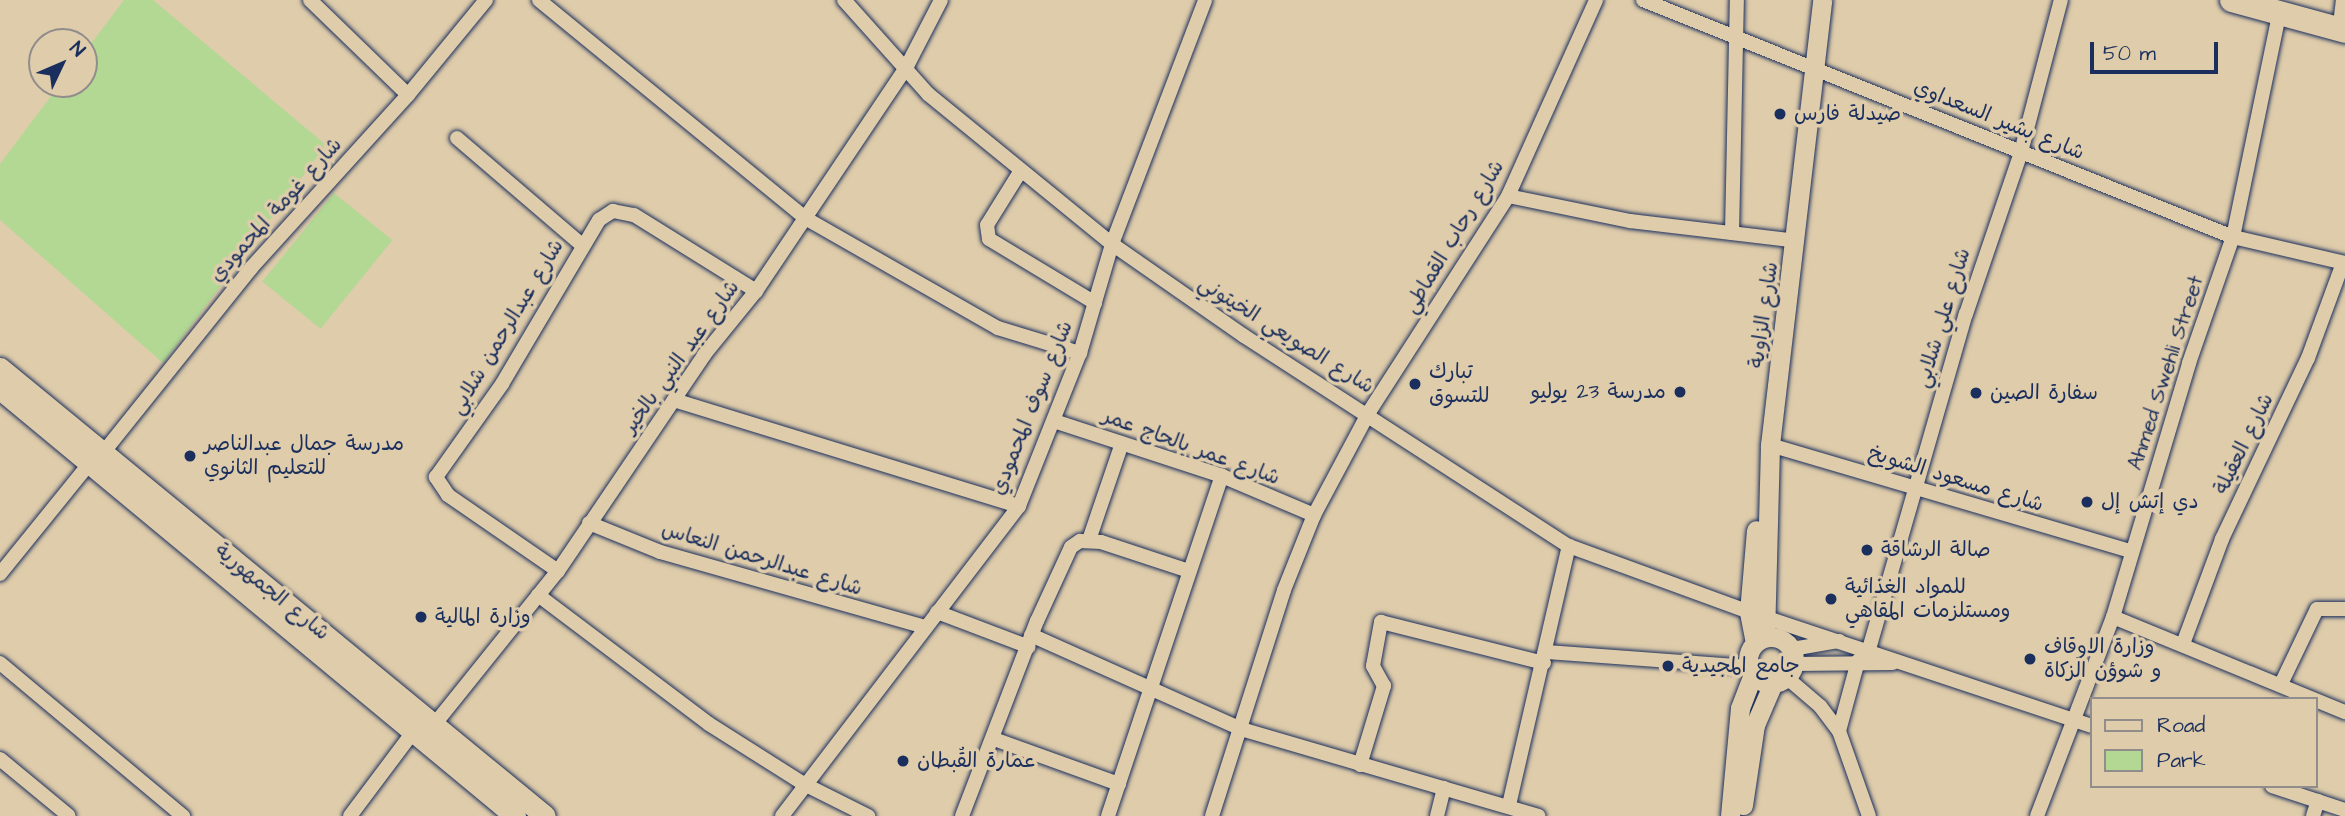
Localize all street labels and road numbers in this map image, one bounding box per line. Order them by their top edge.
street label: شارع بشير السعداوي [1910,74,2088,166]
street label: شارع غومة المحمودي [204,133,348,287]
street label: شارع رحاب القماطي [1398,156,1510,318]
street label: شارع عبدالرحمن شلابي [445,235,569,419]
street label: شارع علي شلابي [1910,245,1976,391]
street label: شارع الزاوية [1744,260,1784,370]
street label: شارع الصويعي الخيتوني [1193,271,1379,399]
street label: Ahmed Swehli Street [2123,273,2209,473]
street label: شارع عبد النبي بالخير [617,275,745,439]
street label: شارع سوف المحمودي [986,317,1078,499]
street label: شارع العقيلة [2209,389,2279,499]
street label: شارع عمر بالحاج عمر [1099,403,1283,491]
street label: شارع مسعود الشويخ [1865,440,2047,518]
street label: شارع عبدالرحمن النعاس [659,516,865,602]
street label: شارع الجمهورية [210,538,334,646]

